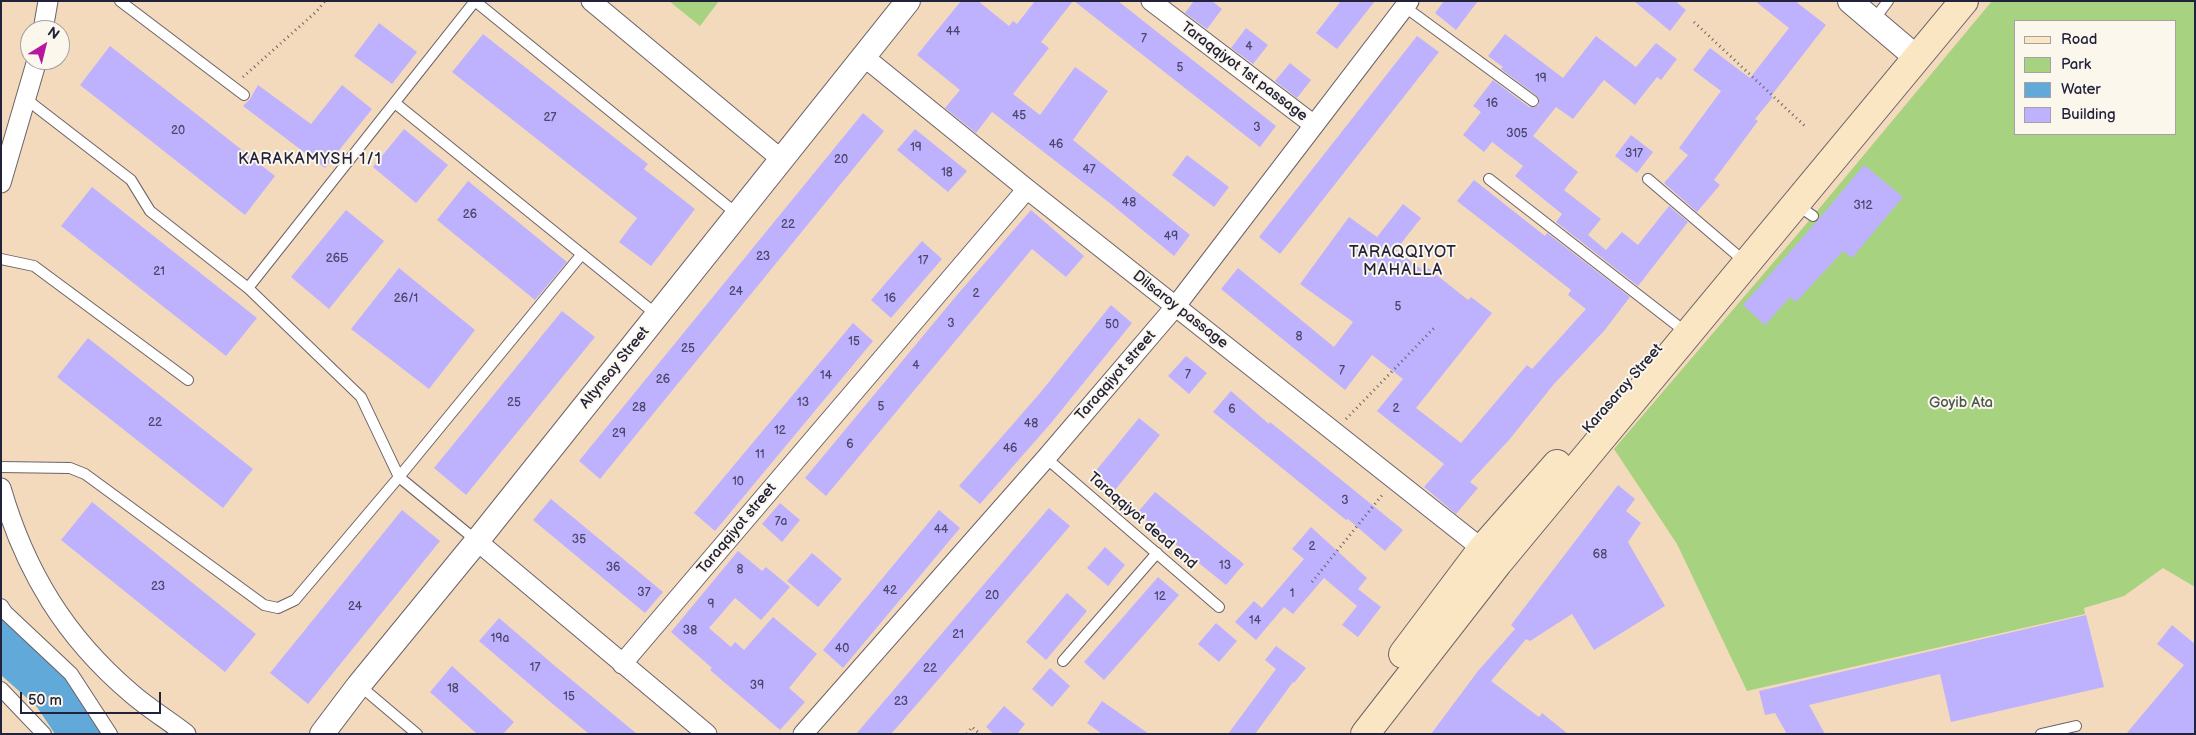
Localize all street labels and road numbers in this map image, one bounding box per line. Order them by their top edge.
street label: Taraqqiyot 1st passage [1177,18,1311,126]
street label: Dilsaroy passage [1129,267,1231,353]
street label: Altynsay Street [576,323,654,413]
street label: Taraqqiyot street [1072,327,1160,425]
street label: Karasaray Street [1579,340,1667,438]
street label: Taraqqiyot dead end [1084,469,1200,573]
street label: Taraqqiyot street [694,480,780,578]

